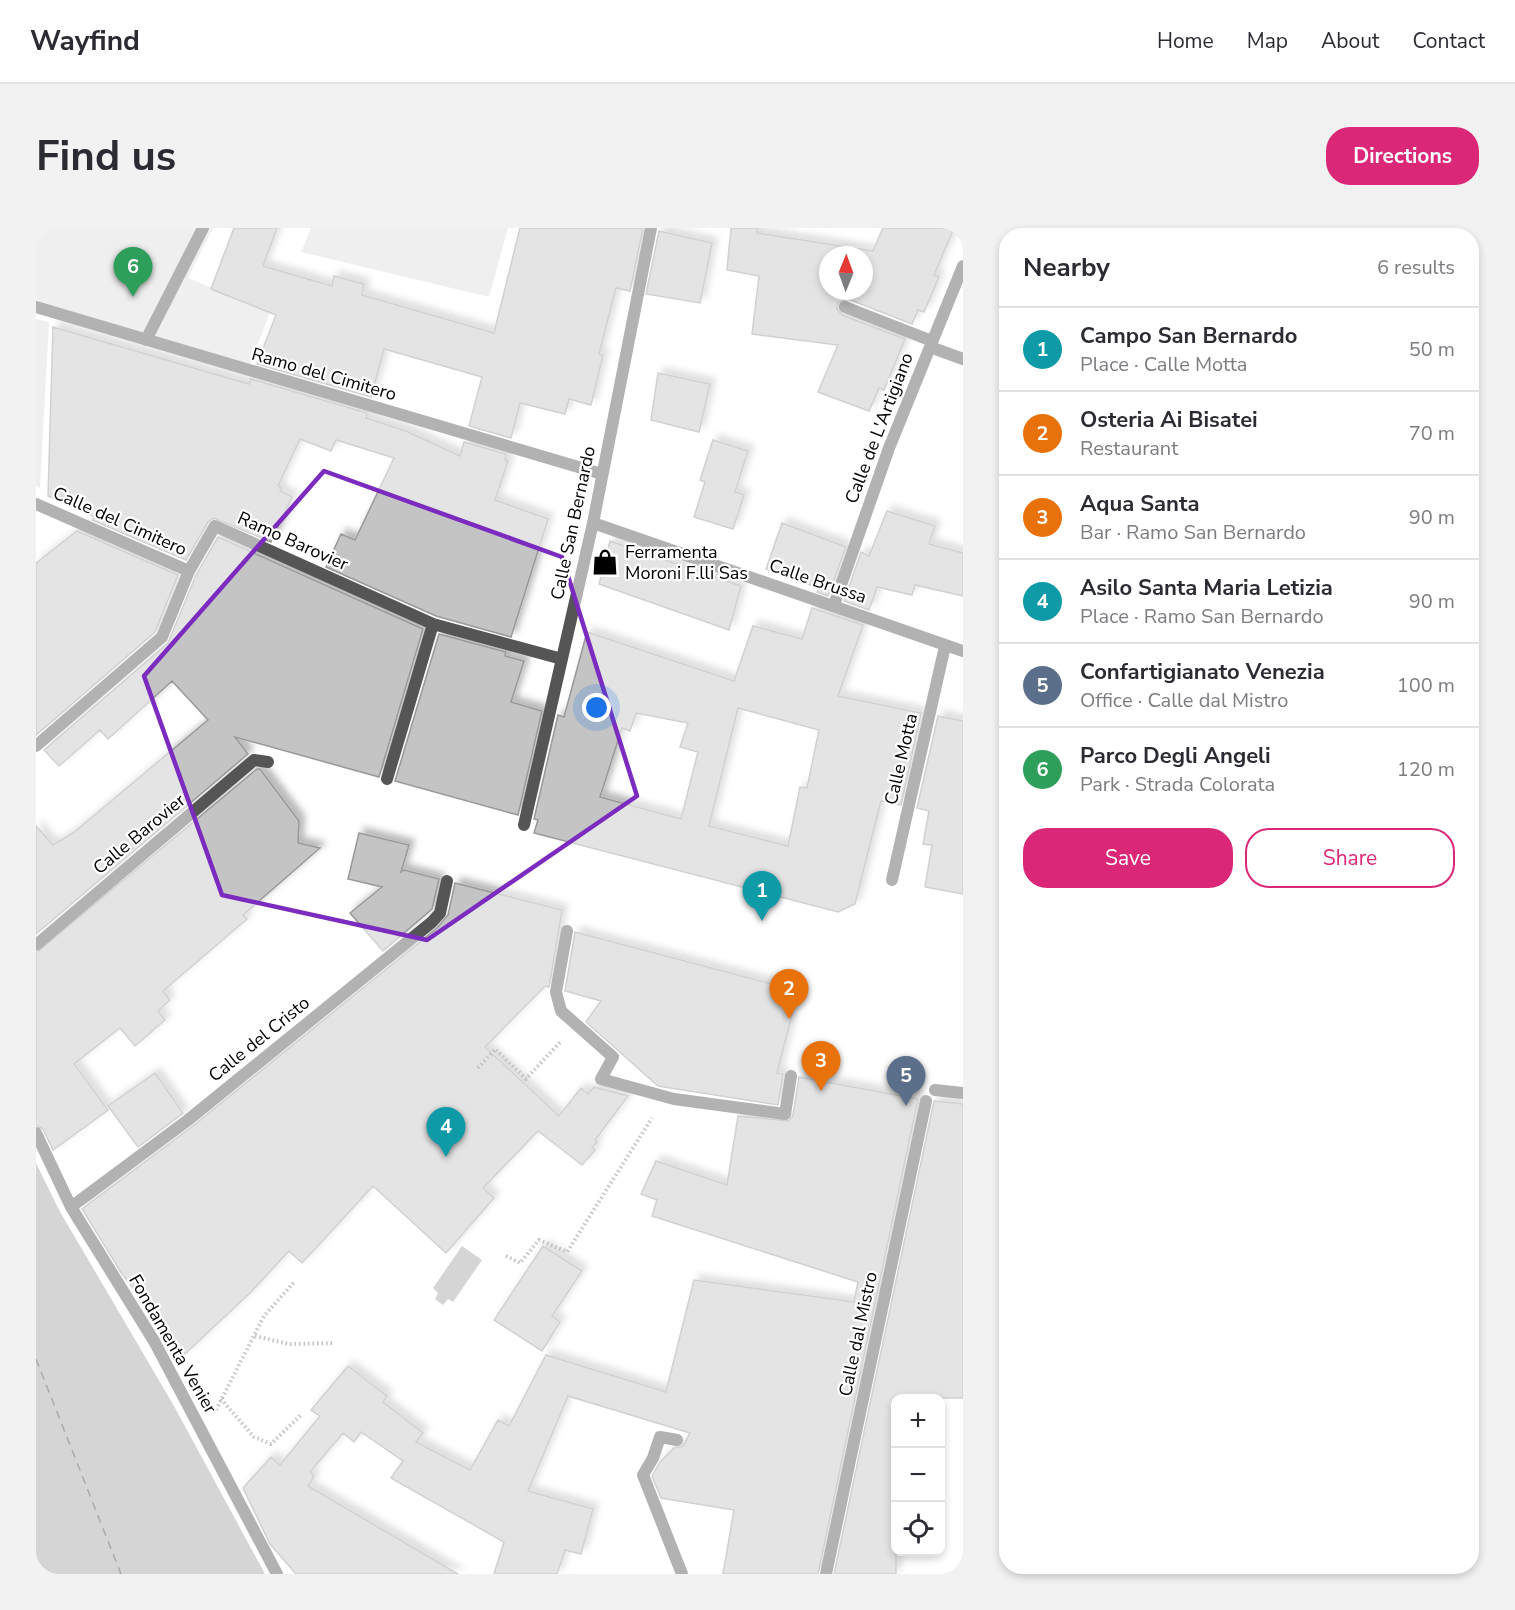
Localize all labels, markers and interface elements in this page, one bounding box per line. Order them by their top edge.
text: Wayfind [30,22,140,60]
text: Home [1157,27,1214,55]
text: Map [1247,27,1288,55]
text: About [1321,27,1379,55]
text: Contact [1412,27,1485,55]
button: Directions [1326,127,1479,185]
text: Find us [36,128,176,185]
north arrow [819,246,873,300]
pin: 6 [114,248,152,297]
text: Nearby [1023,250,1110,285]
text: 6 results [1377,254,1455,281]
text: Campo San Bernardo [1080,321,1297,351]
text: 1 [1037,336,1049,363]
text: 50 m [1409,336,1455,363]
street label: Ramo del Cimitero [249,342,399,406]
street label: Calle de L'Artigiano [839,349,919,507]
text: Place · Calle Motta [1080,351,1247,378]
text: Osteria Ai Bisatei [1080,405,1258,435]
text: 2 [1037,420,1049,447]
text: 70 m [1409,420,1455,447]
text: Restaurant [1080,435,1178,462]
street label: Calle San Bernardo [545,444,601,602]
street label: Calle del Cimitero [49,481,191,561]
text: Aqua Santa [1080,489,1199,519]
text: 3 [1037,504,1049,531]
text: 90 m [1409,504,1455,531]
street label: Ramo Barovier [234,506,353,576]
text: Bar · Ramo San Bernardo [1080,519,1306,546]
place label: Ferramenta Moroni F.lli Sas [625,540,748,585]
shop icon: Ferramenta Moroni F.lli Sas [590,547,620,577]
street label: Calle Brussa [766,553,870,609]
text: Asilo Santa Maria Letizia [1080,573,1333,603]
text: 4 [1037,588,1049,615]
text: 90 m [1409,588,1455,615]
text: Place · Ramo San Bernardo [1080,603,1324,630]
text: Confartigianato Venezia [1080,657,1325,687]
text: 5 [1037,672,1049,699]
text: 100 m [1397,672,1455,699]
text: Office · Calle dal Mistro [1080,687,1288,714]
your location [582,693,611,722]
street label: Calle Motta [879,711,923,807]
text: Parco Degli Angeli [1080,741,1271,771]
text: 6 [1037,756,1049,783]
text: 120 m [1397,756,1455,783]
text: Park · Strada Colorata [1080,771,1275,798]
street label: Calle Barovier [88,788,191,880]
button: Save [1023,828,1233,888]
button: Share [1245,828,1455,888]
pin: 1 [742,872,782,921]
pin: 2 [770,970,808,1019]
street label: Calle del Cristo [203,991,315,1087]
pin: 3 [802,1042,840,1091]
pin: 5 [886,1056,926,1106]
pin: 4 [426,1108,466,1157]
street label: Calle dal Mistro [833,1269,883,1399]
street label: Fondamenta Venier [123,1270,223,1418]
map controls [891,1394,945,1556]
button: + [891,1394,945,1448]
button: − [891,1448,945,1502]
button: locate [891,1502,945,1556]

